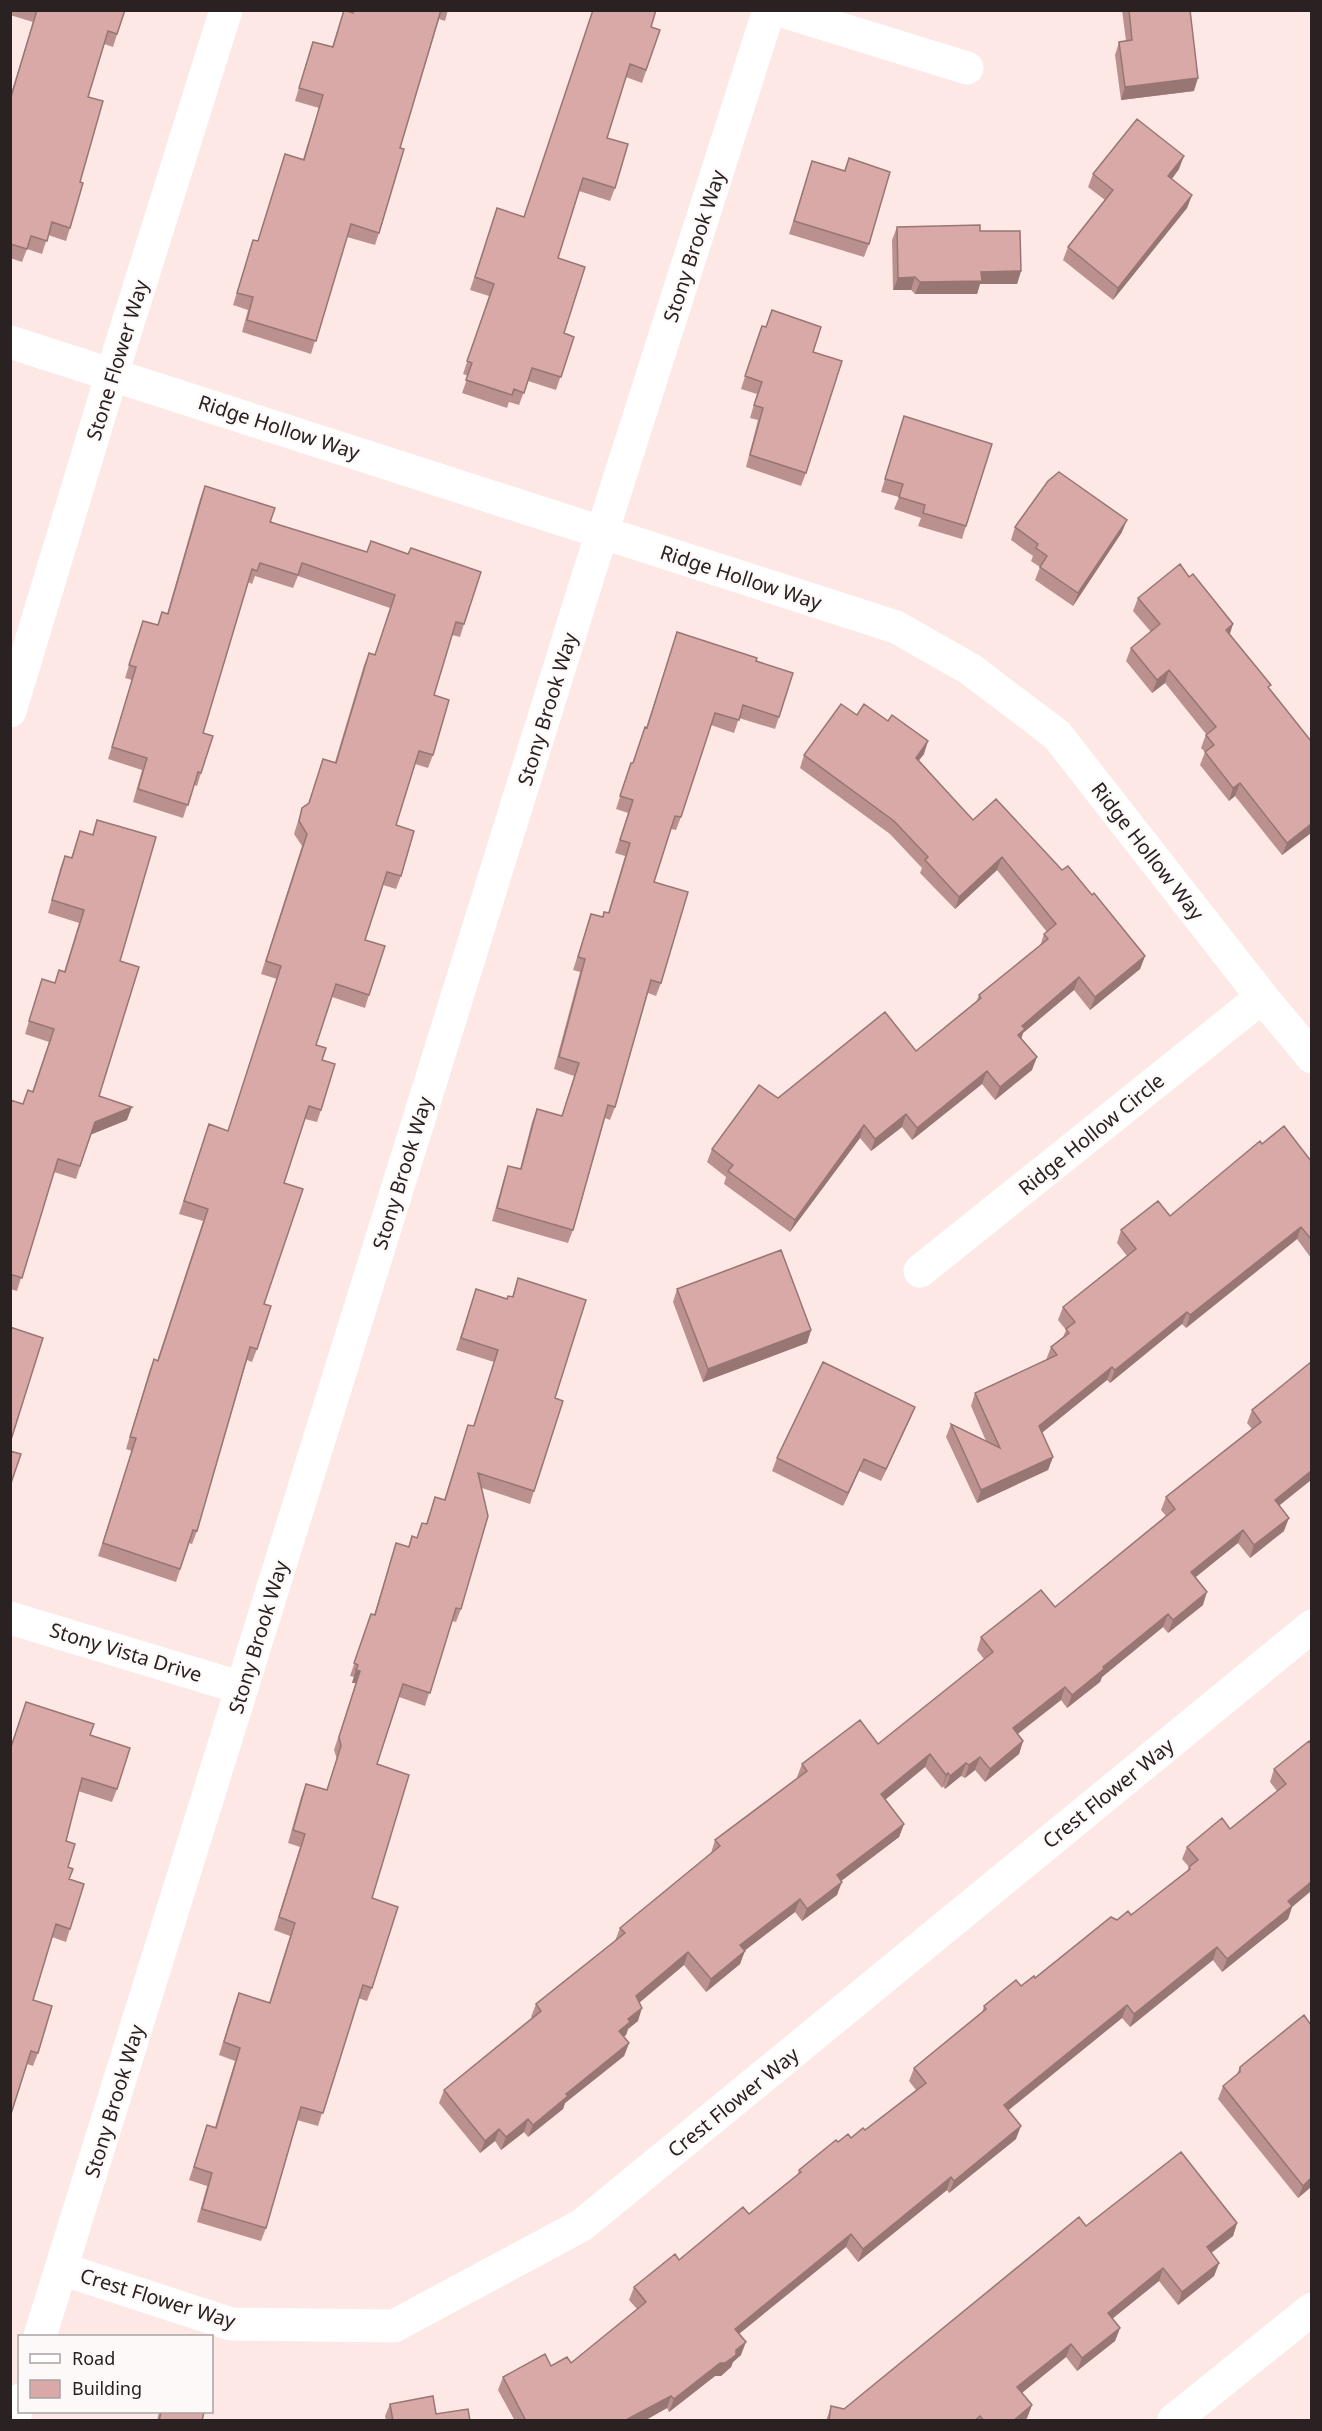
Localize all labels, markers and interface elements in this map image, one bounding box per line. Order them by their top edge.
street label: Stony Brook Way [657,166,732,326]
street label: Stone Flower Way [80,276,154,444]
street label: Ridge Hollow Way [195,388,364,466]
street label: Ridge Hollow Way [657,538,826,616]
street label: Stony Brook Way [511,628,583,789]
street label: Ridge Hollow Way [1086,776,1211,926]
street label: Ridge Hollow Circle [1012,1067,1170,1201]
street label: Stony Brook Way [366,1092,438,1253]
street label: Stony Brook Way [222,1556,294,1717]
street label: Stony Vista Drive [47,1616,205,1688]
street label: Crest Flower Way [1037,1731,1180,1854]
street label: Stony Brook Way [78,2020,150,2181]
street label: Crest Flower Way [662,2040,805,2163]
street label: Crest Flower Way [77,2262,240,2335]
legend [18,2335,213,2413]
text: Road [72,2346,115,2370]
text: Building [72,2376,142,2400]

